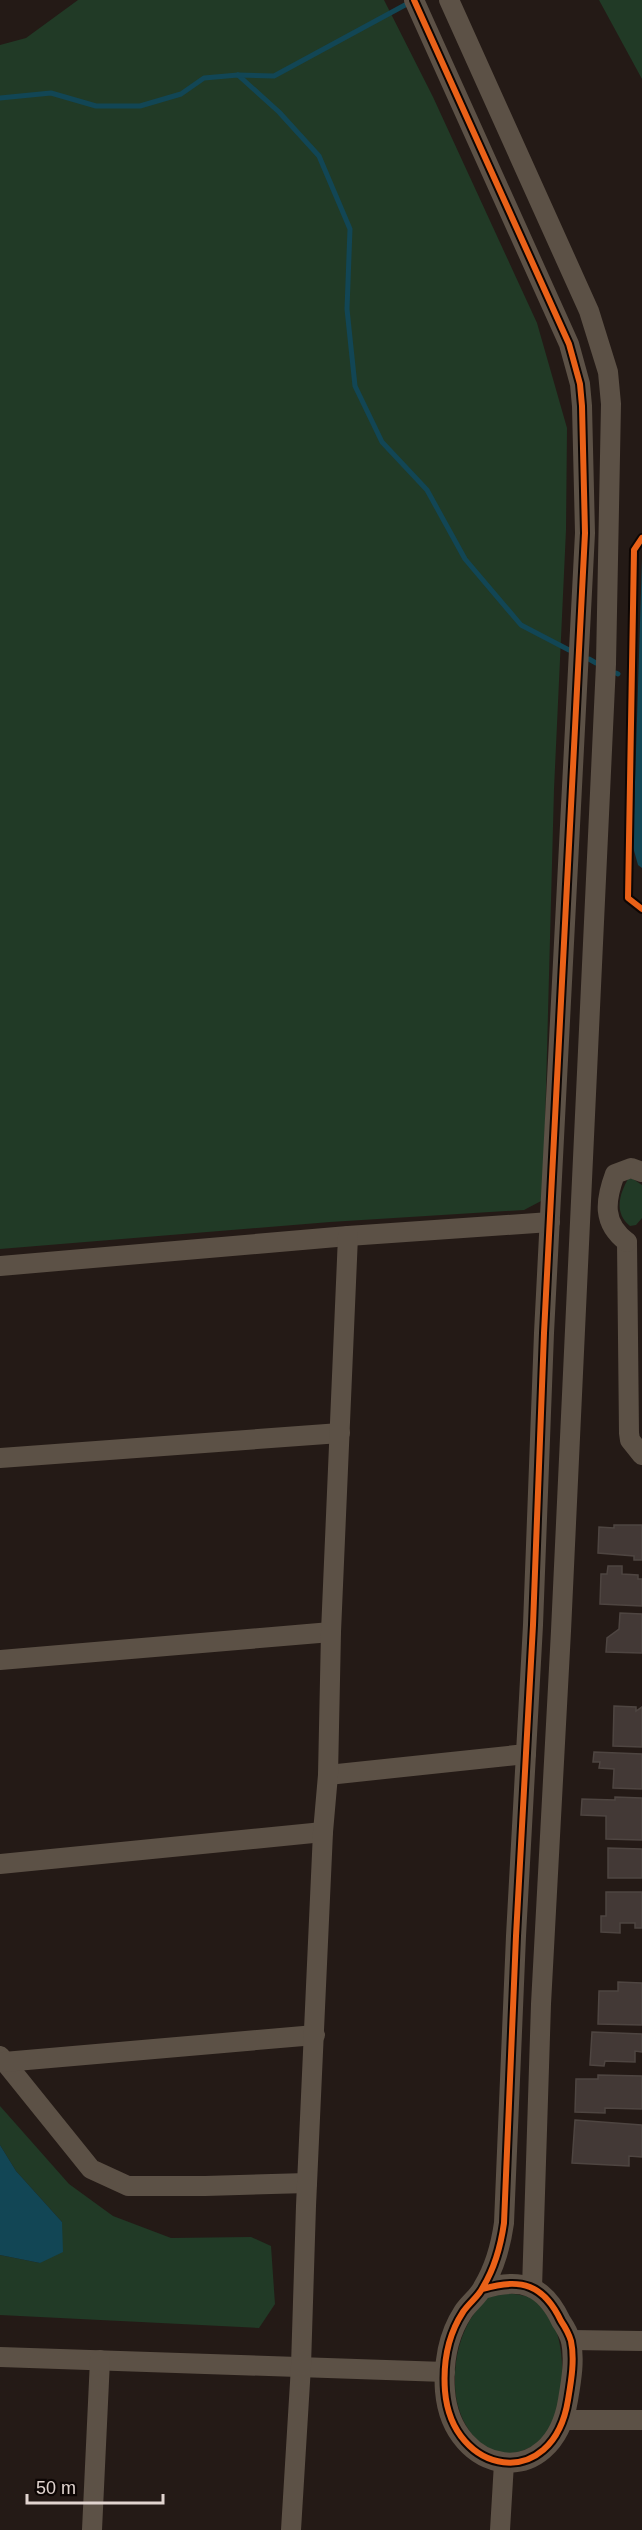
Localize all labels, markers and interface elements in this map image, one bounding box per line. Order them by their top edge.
scale bar [27,2467,164,2505]
text: 50 m [36,2478,76,2498]

